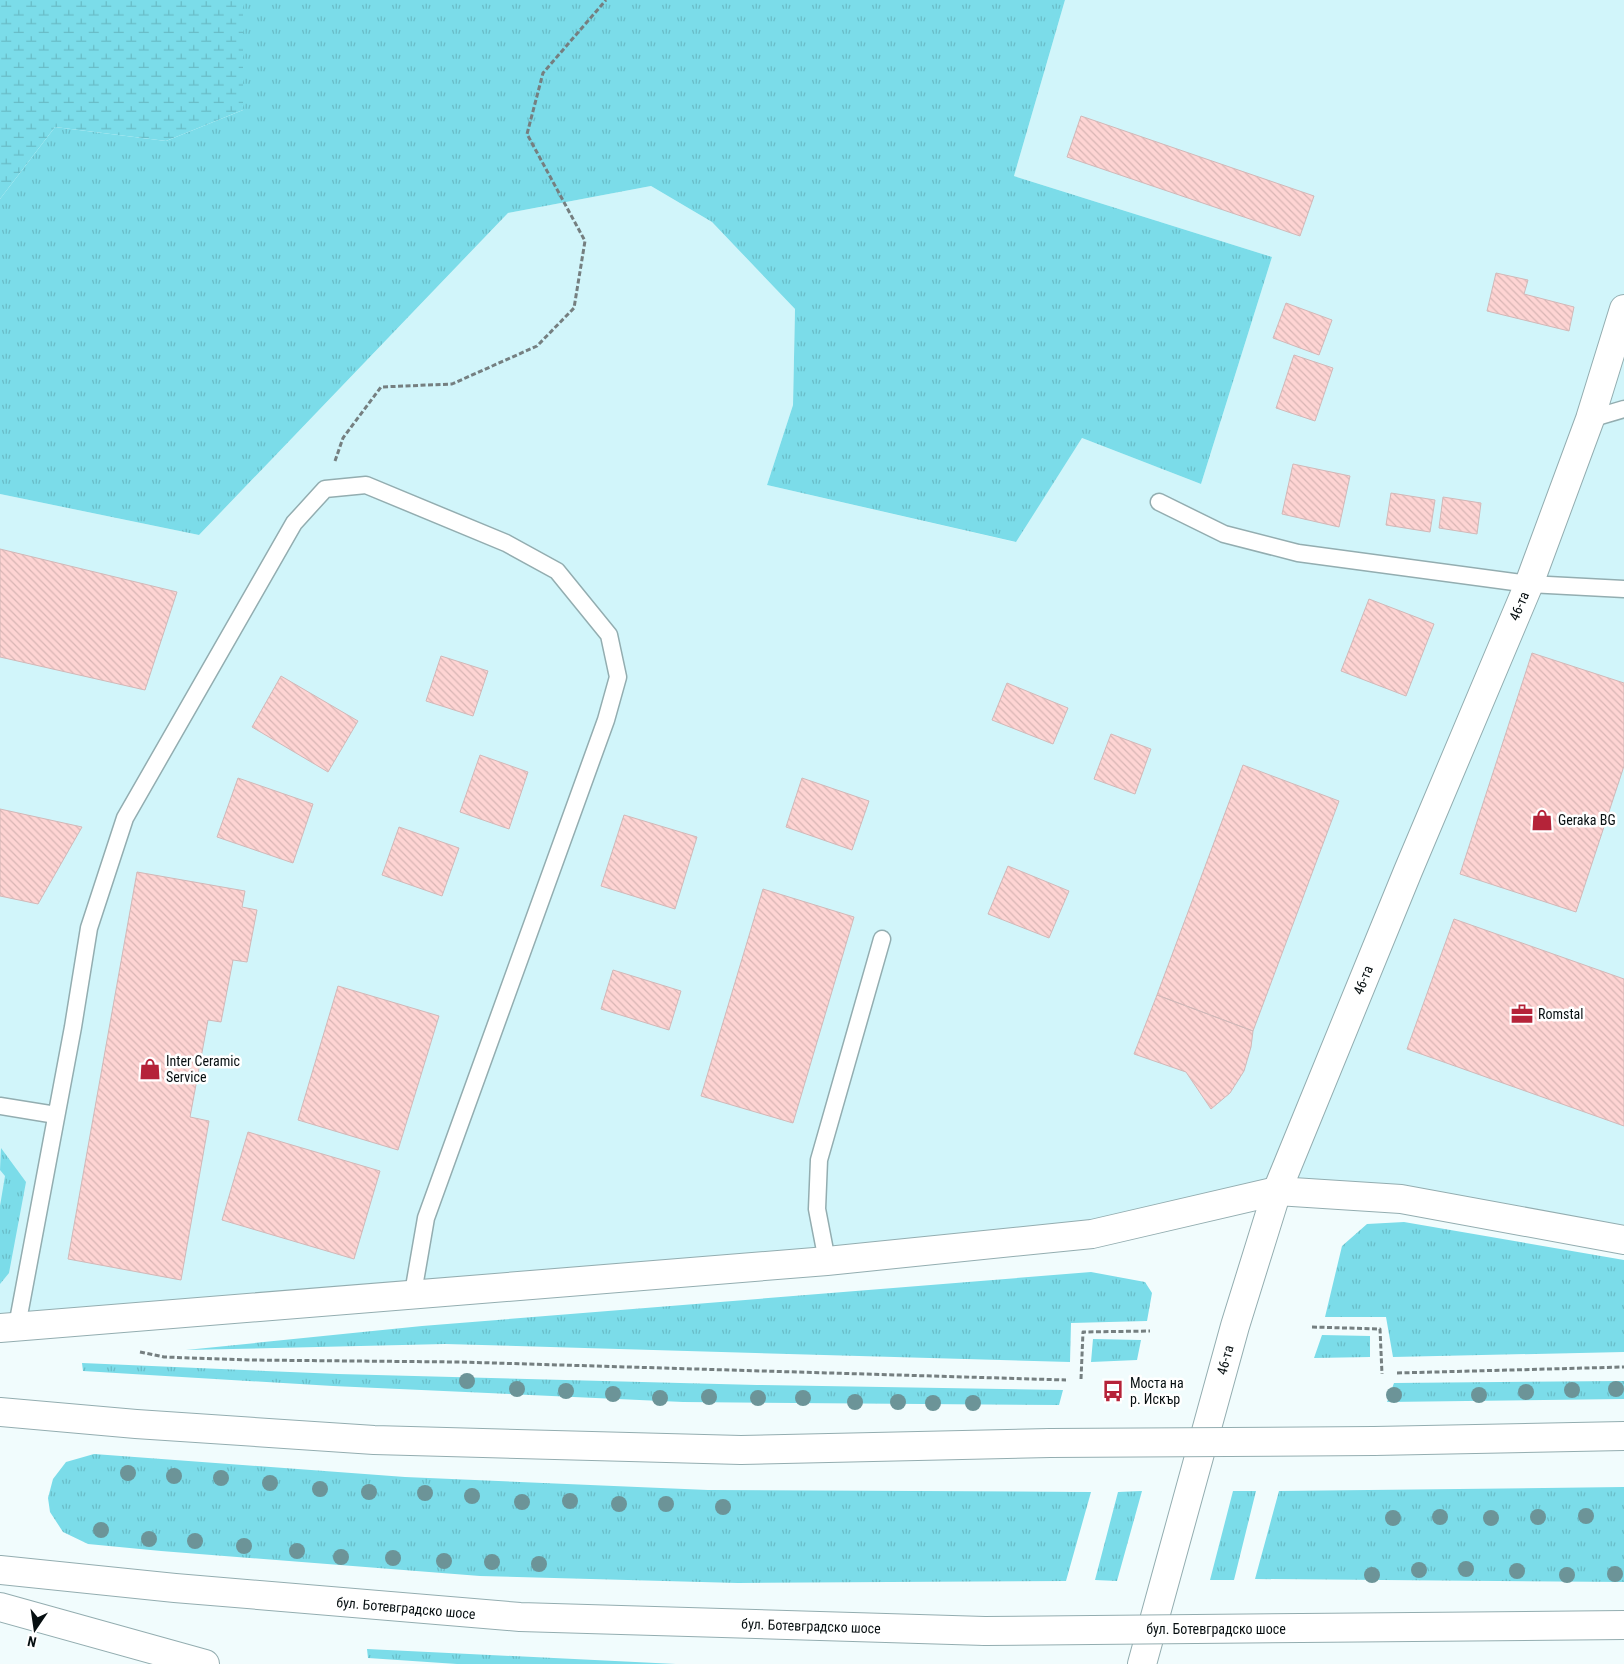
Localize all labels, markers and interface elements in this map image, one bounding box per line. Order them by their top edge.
street label: 46-та [1506,589,1532,623]
shop icon: Geraka BG [1529,807,1555,833]
place label: Geraka BG [1558,812,1616,828]
street label: 46-та [1350,963,1376,997]
office icon: Romstal [1509,1001,1535,1027]
place label: Romstal [1538,1006,1583,1022]
place label: Inter Ceramic Service [166,1053,240,1085]
shop icon: Inter Ceramic Service [137,1056,163,1082]
street label: 46-та [1213,1344,1237,1376]
place label: Моста на р. Искър [1130,1375,1184,1407]
bus stop icon: Моста на р. Искър [1100,1378,1126,1404]
street label: бул. Ботевградско шосе [336,1594,477,1622]
north arrow [10,1604,60,1654]
street label: бул. Ботевградско шосе [741,1616,881,1636]
street label: бул. Ботевградско шосе [1146,1621,1286,1637]
text: N [26,1633,38,1650]

